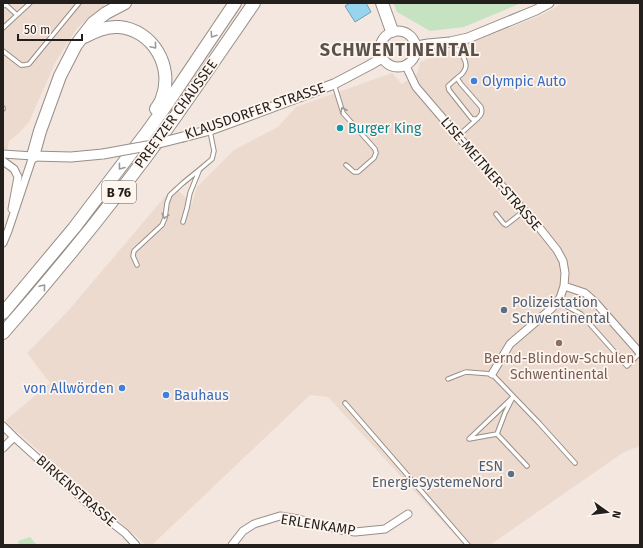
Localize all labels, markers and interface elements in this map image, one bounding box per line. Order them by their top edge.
scale bar [18,16,82,42]
text: 50 m [24,23,50,37]
one-way arrow [211,31,218,38]
district label: SCHWENTINENTAL [320,39,480,61]
one-way arrow [149,41,156,49]
street label: PREETZER CHAUSSEE [131,56,221,172]
place label: Olympic Auto [482,73,566,90]
marker: Olympic Auto [469,76,479,86]
street label: KLAUSDORFER STRASSE [183,79,327,143]
one-way arrow [340,107,348,115]
street label: LISE-MEITNER-STRASSE [437,114,545,234]
place label: Burger King [348,120,422,137]
marker: Burger King [335,123,345,133]
one-way arrow [118,162,125,169]
road number: B 76 [102,181,136,203]
one-way arrow [161,212,169,219]
one-way arrow [38,284,45,291]
place label: Polizeistation Schwentinental [512,294,610,327]
marker: Polizeistation Schwentinental [499,305,509,315]
marker: Bernd-Blindow-Schulen Schwentinental [554,338,564,348]
place label: Bernd-Blindow-Schulen Schwentinental [484,350,634,383]
place label: von Allwörden [23,380,114,397]
marker: von Allwörden [117,383,127,393]
place label: Bauhaus [174,387,229,404]
marker: Bauhaus [161,390,171,400]
street label: BIRKENSTRASSE [33,452,119,530]
place label: ESN EnergieSystemeNord [372,458,503,491]
marker: ESN EnergieSystemeNord [506,469,516,479]
north arrow [587,492,627,532]
text: N [609,509,623,519]
street label: ERLENKAMP [279,511,357,539]

